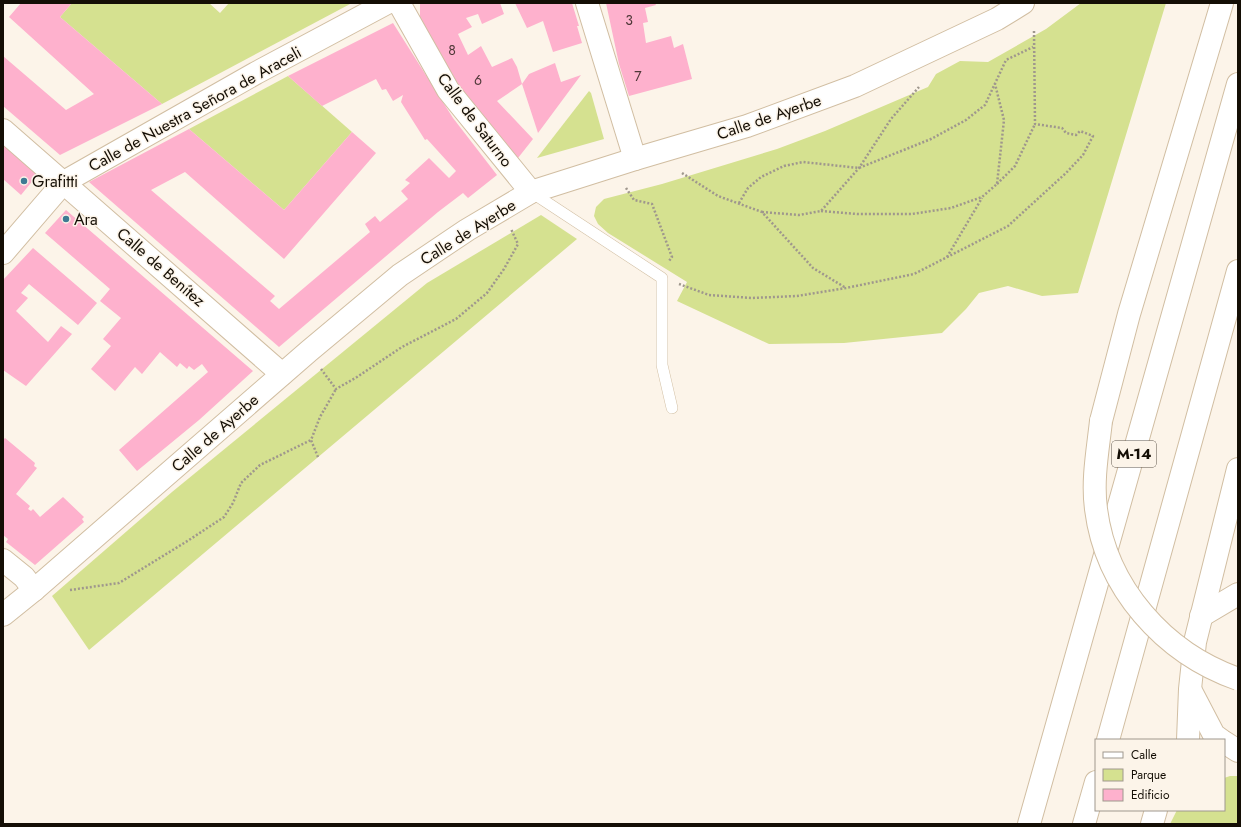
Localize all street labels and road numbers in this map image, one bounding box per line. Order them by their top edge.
street label: Calle de Nuestra Señora de Araceli [84,41,306,177]
street label: Calle de Saturno [432,68,518,172]
street label: Calle de Ayerbe [714,88,824,146]
street label: Calle de Ayerbe [416,193,520,271]
street label: Calle de Benítez [112,222,211,312]
street label: Calle de Ayerbe [166,389,264,477]
road number: M-14 [1112,441,1156,467]

